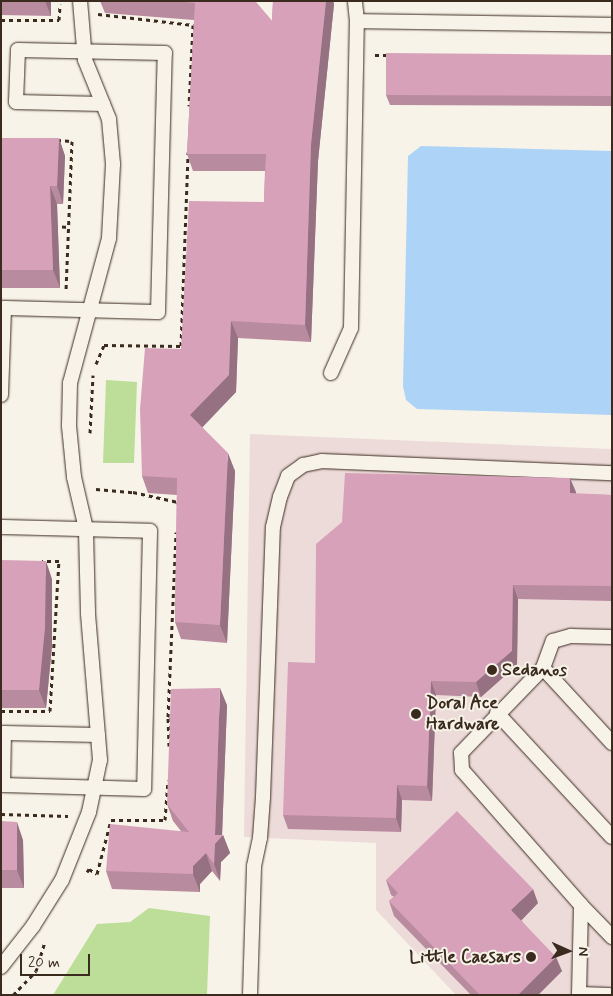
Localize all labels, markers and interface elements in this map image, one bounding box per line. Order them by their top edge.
place label: Sedanos [502,659,567,681]
marker: Sedanos [486,664,498,676]
place label: Doral Ace Hardware [426,693,500,736]
marker: Doral Ace Hardware [410,708,422,720]
north arrow [543,926,593,976]
scale bar [22,944,92,976]
place label: Little Caesars [404,946,521,968]
text: N [574,947,592,956]
marker: Little Caesars [525,951,537,963]
text: 20 m [28,953,60,973]

